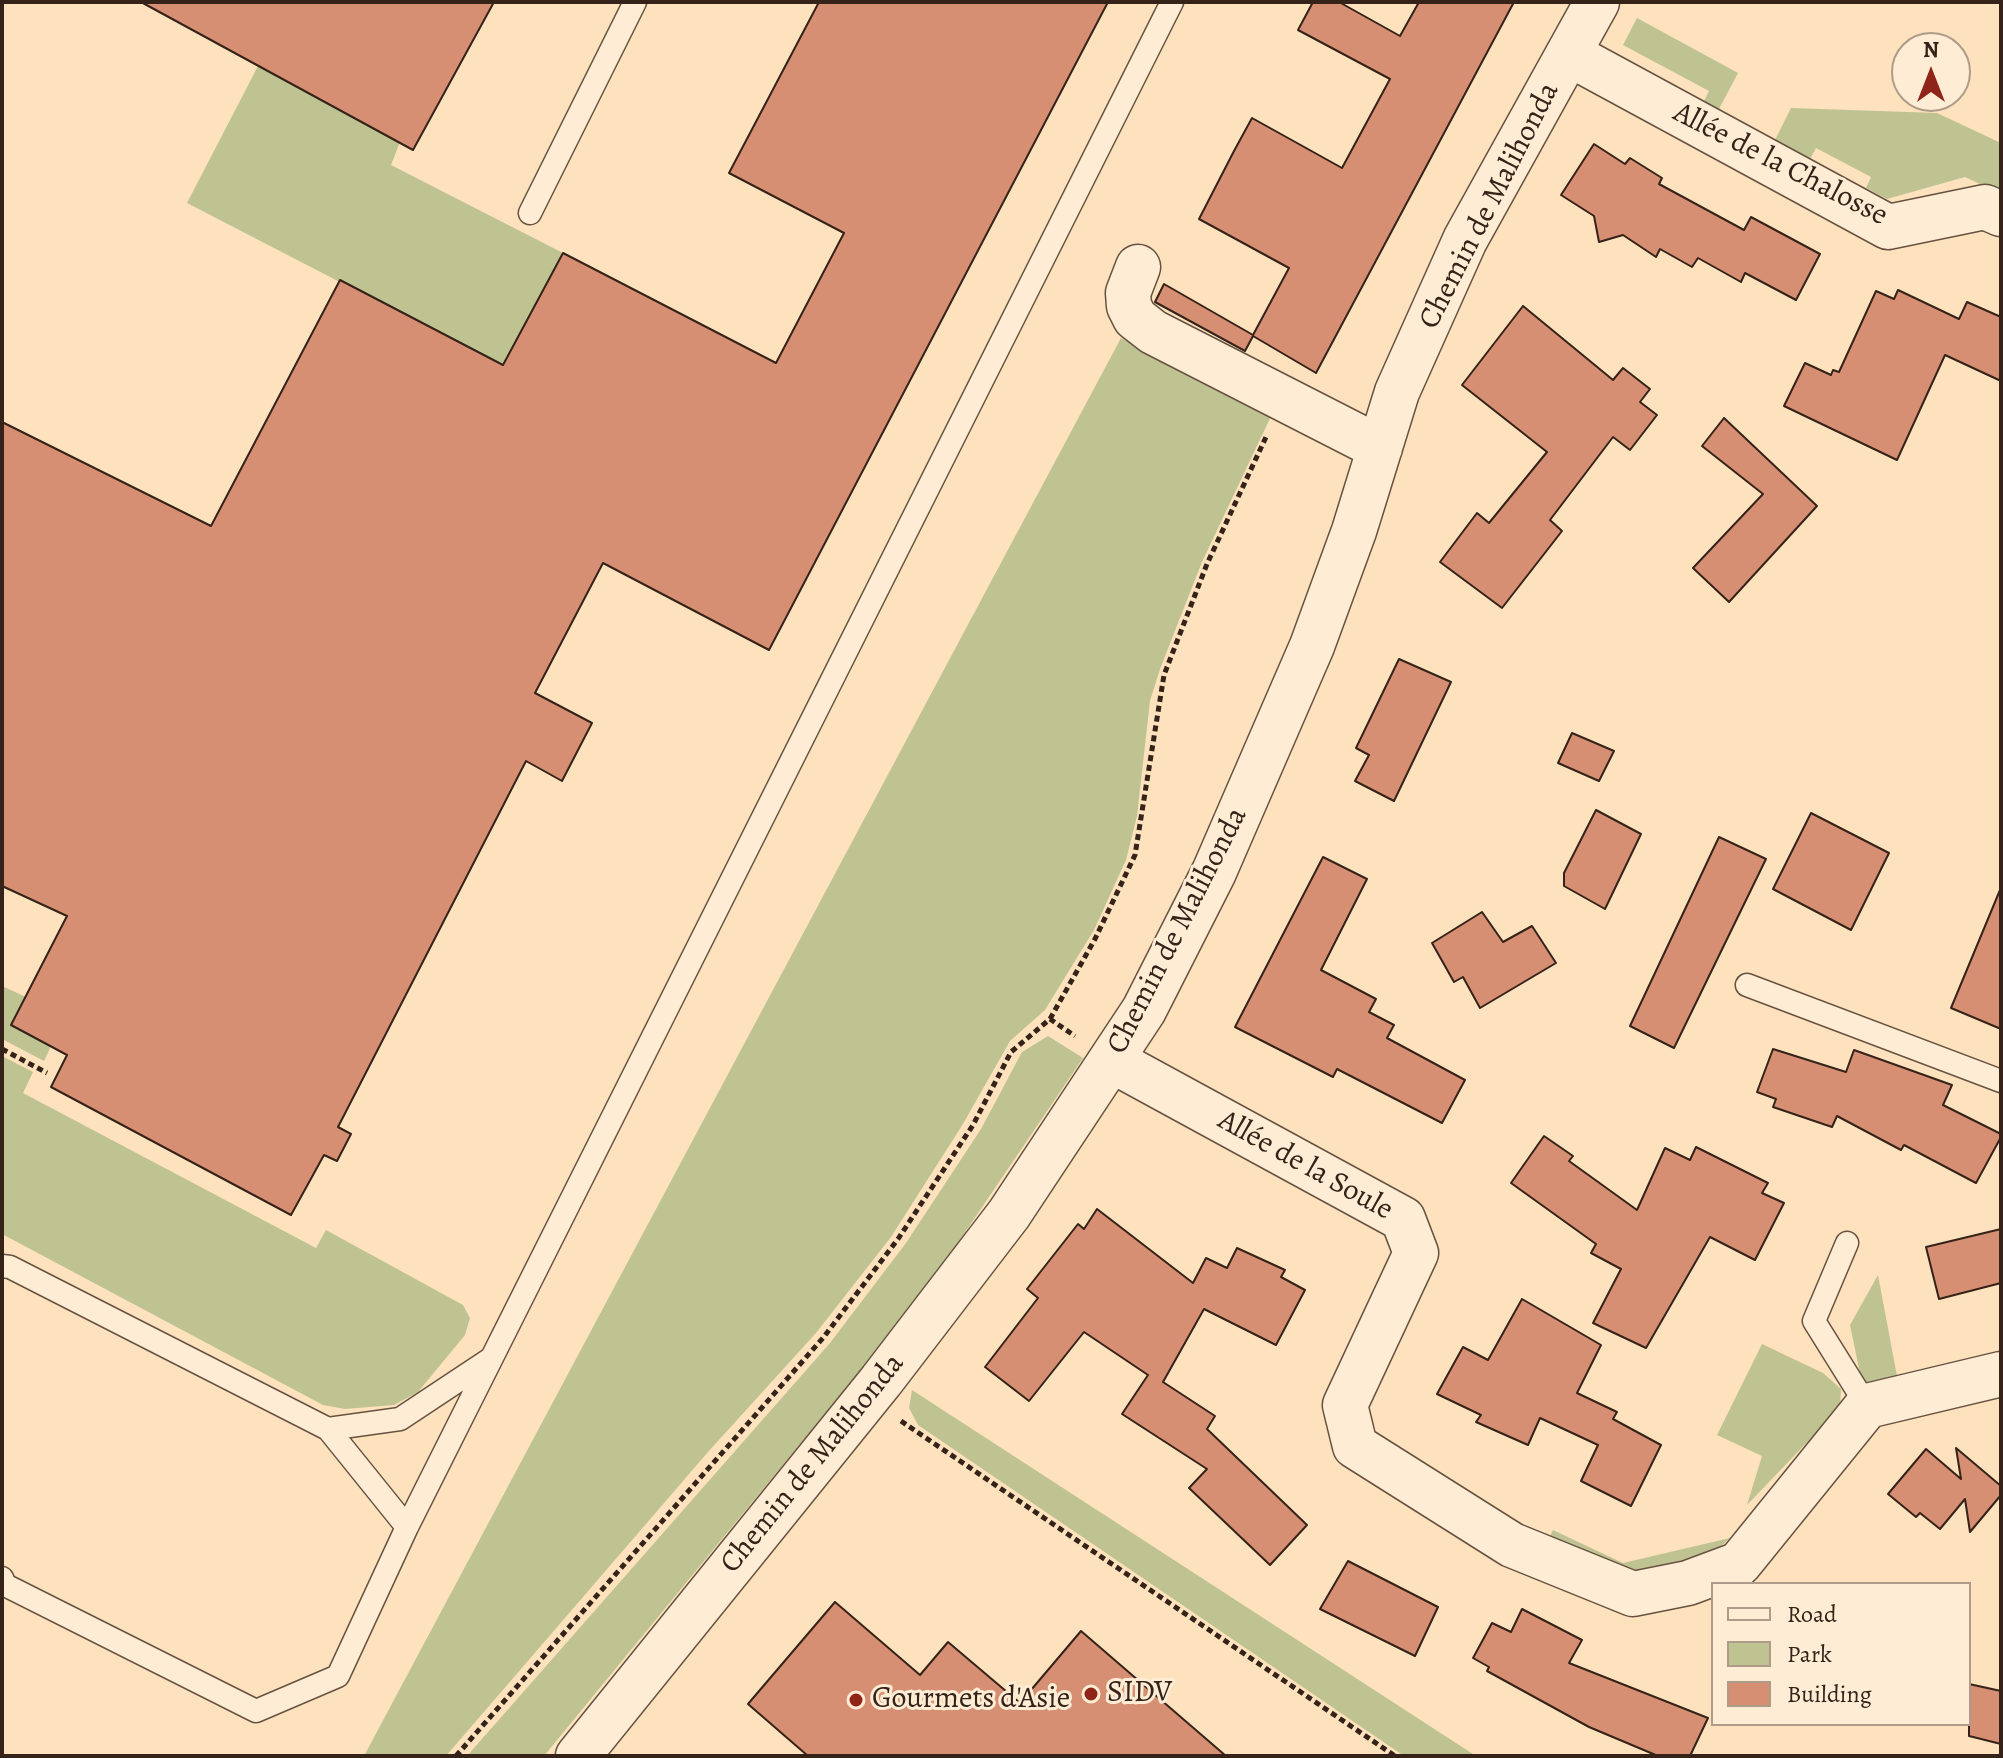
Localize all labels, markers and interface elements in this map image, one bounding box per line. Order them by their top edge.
north arrow [1891,32,1971,112]
text: N [1923,35,1939,65]
street label: Chemin de Malihonda [1412,77,1568,335]
street label: Allée de la Chalosse [1667,95,1893,235]
street label: Chemin de Malihonda [1100,802,1256,1060]
street label: Allée de la Soule [1211,1103,1399,1229]
street label: Chemin de Malihonda [713,1347,913,1581]
legend [1711,1582,1971,1726]
text: Road [1787,1598,1837,1630]
text: Park [1787,1638,1832,1670]
place label: SIDV [1107,1676,1172,1712]
text: Building [1787,1678,1872,1710]
place label: Gourmets d'Asie [872,1682,1070,1718]
marker: SIDV [1082,1685,1100,1703]
marker: Gourmets d'Asie [847,1691,865,1709]

